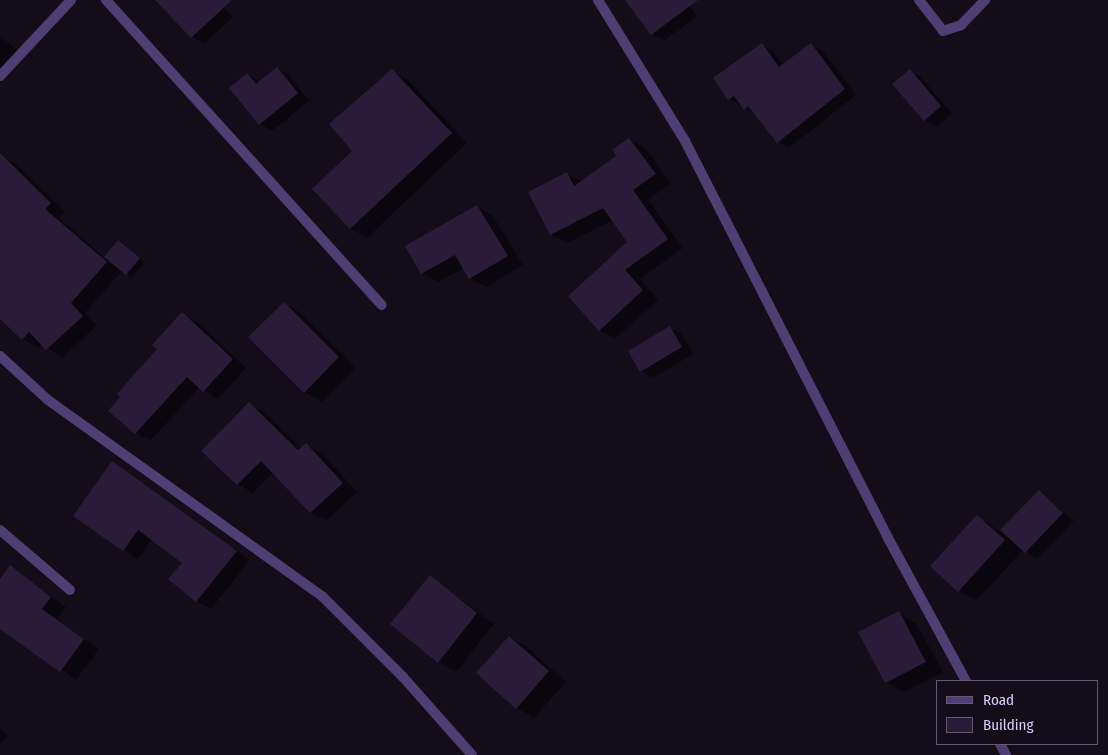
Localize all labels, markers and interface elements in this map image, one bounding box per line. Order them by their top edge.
legend [936,680,1098,745]
text: Road [983,691,1014,709]
text: Building [983,716,1034,734]

